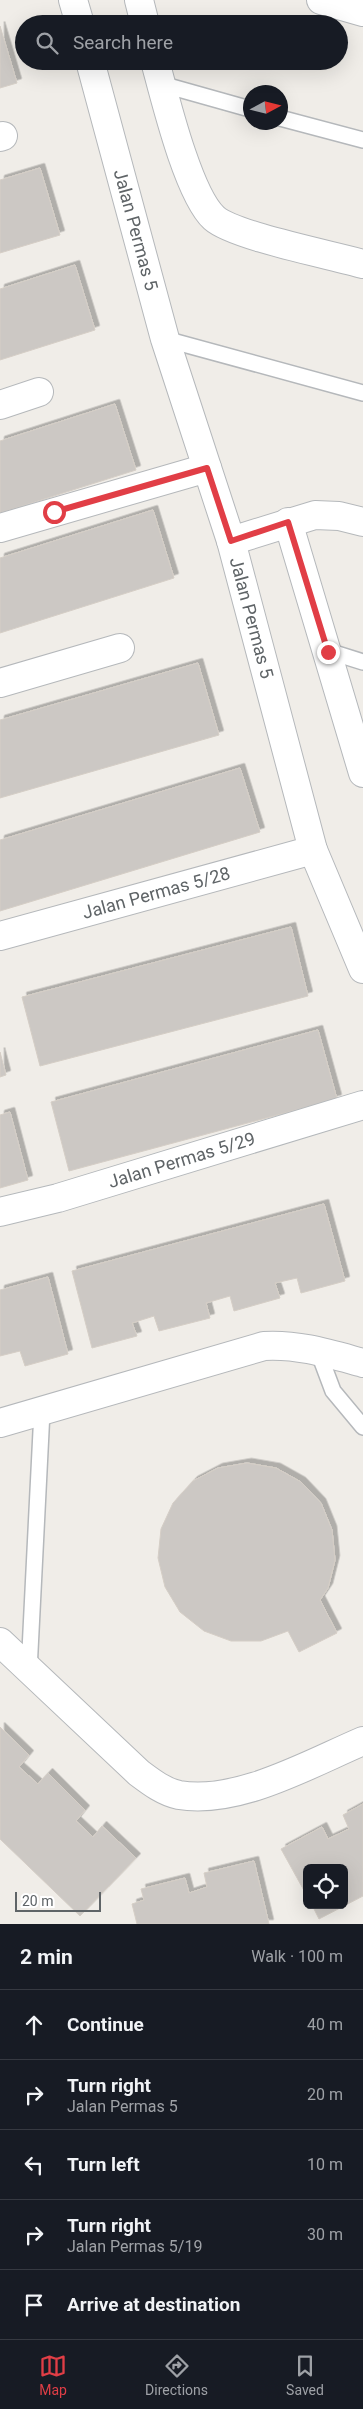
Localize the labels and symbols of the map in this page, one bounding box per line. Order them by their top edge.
north arrow [243,85,288,130]
street label: Jalan Permas 5 [110,167,162,293]
route start [43,501,66,524]
street label: Jalan Permas 5 [226,555,278,681]
route end [317,641,340,664]
street label: Jalan Permas 5/28 [80,862,232,923]
street label: Jalan Permas 5/29 [106,1128,258,1192]
scale bar [15,1889,101,1912]

